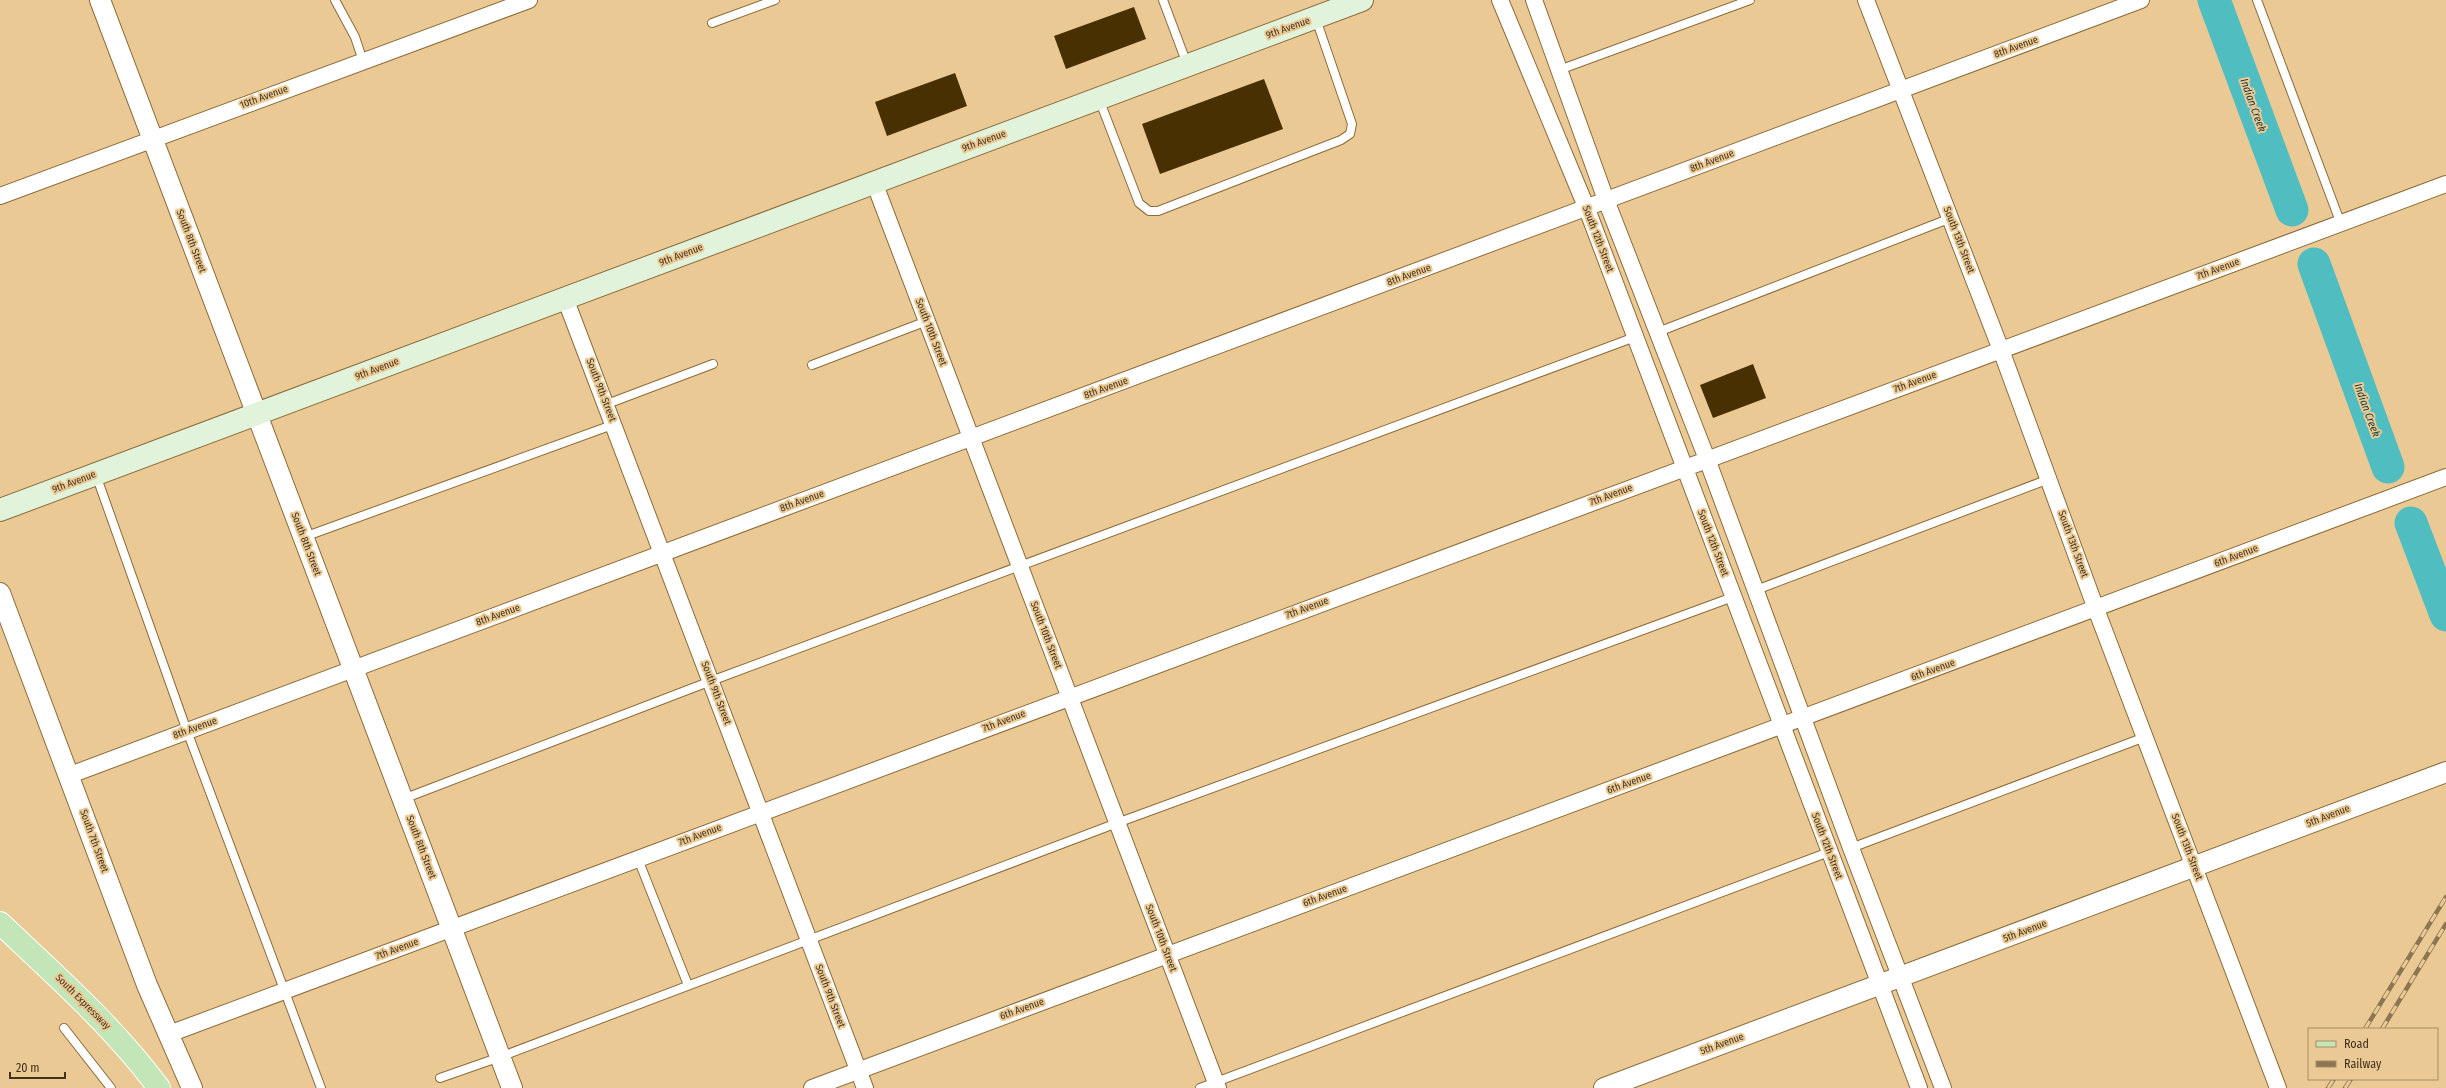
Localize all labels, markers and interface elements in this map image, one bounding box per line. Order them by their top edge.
street label: 9th Avenue [1264,15,1312,41]
street label: 8th Avenue [1992,33,2040,60]
water label: Indian Creek [2237,76,2269,134]
street label: 10th Avenue [238,83,290,111]
street label: 9th Avenue [960,128,1008,154]
street label: 8th Avenue [1688,147,1736,175]
street label: South 12th Street [1580,204,1616,275]
street label: South 13th Street [1941,205,1977,276]
street label: South 8th Street [173,208,209,275]
street label: 9th Avenue [657,241,705,269]
street label: 7th Avenue [2195,256,2241,282]
street label: 8th Avenue [1385,261,1433,288]
street label: South 10th Street [913,297,950,368]
street label: 9th Avenue [353,355,401,383]
street label: South 9th Street [583,357,619,424]
street label: 7th Avenue [1892,369,1938,395]
street label: 8th Avenue [1082,374,1130,401]
water label: Indian Creek [2351,381,2383,439]
street label: 9th Avenue [50,468,98,496]
street label: 7th Avenue [1588,482,1634,508]
street label: 8th Avenue [778,487,826,514]
street label: South 12th Street [1695,508,1731,579]
street label: South 13th Street [2055,509,2091,580]
street label: South 8th Street [288,511,324,578]
street label: 6th Avenue [2212,542,2260,570]
street label: 7th Avenue [1284,595,1330,621]
street label: South 10th Street [1028,600,1065,671]
street label: 8th Avenue [474,601,522,628]
street label: 6th Avenue [1909,656,1957,683]
street label: South 9th Street [698,660,734,727]
street label: 7th Avenue [981,707,1027,735]
street label: 8th Avenue [171,714,219,741]
street label: 6th Avenue [1605,769,1653,796]
street label: 5th Avenue [2305,802,2351,830]
street label: South 7th Street [77,808,111,875]
street label: South 12th Street [1809,811,1845,882]
street label: South 13th Street [2169,812,2205,883]
street label: South 8th Street [403,814,439,881]
street label: 7th Avenue [677,821,723,849]
street label: 6th Avenue [1301,882,1349,909]
street label: South 10th Street [1143,903,1180,974]
street label: 5th Avenue [2002,917,2048,945]
street label: 7th Avenue [374,936,420,962]
street label: South 9th Street [812,963,848,1030]
street label: South Expressway [53,972,113,1032]
street label: 6th Avenue [998,995,1046,1022]
legend [2308,1028,2438,1080]
street label: 5th Avenue [1699,1031,1745,1057]
text: Road [2344,1037,2369,1051]
scale bar [10,1054,65,1080]
text: Railway [2344,1057,2382,1071]
text: 20 m [16,1061,40,1075]

